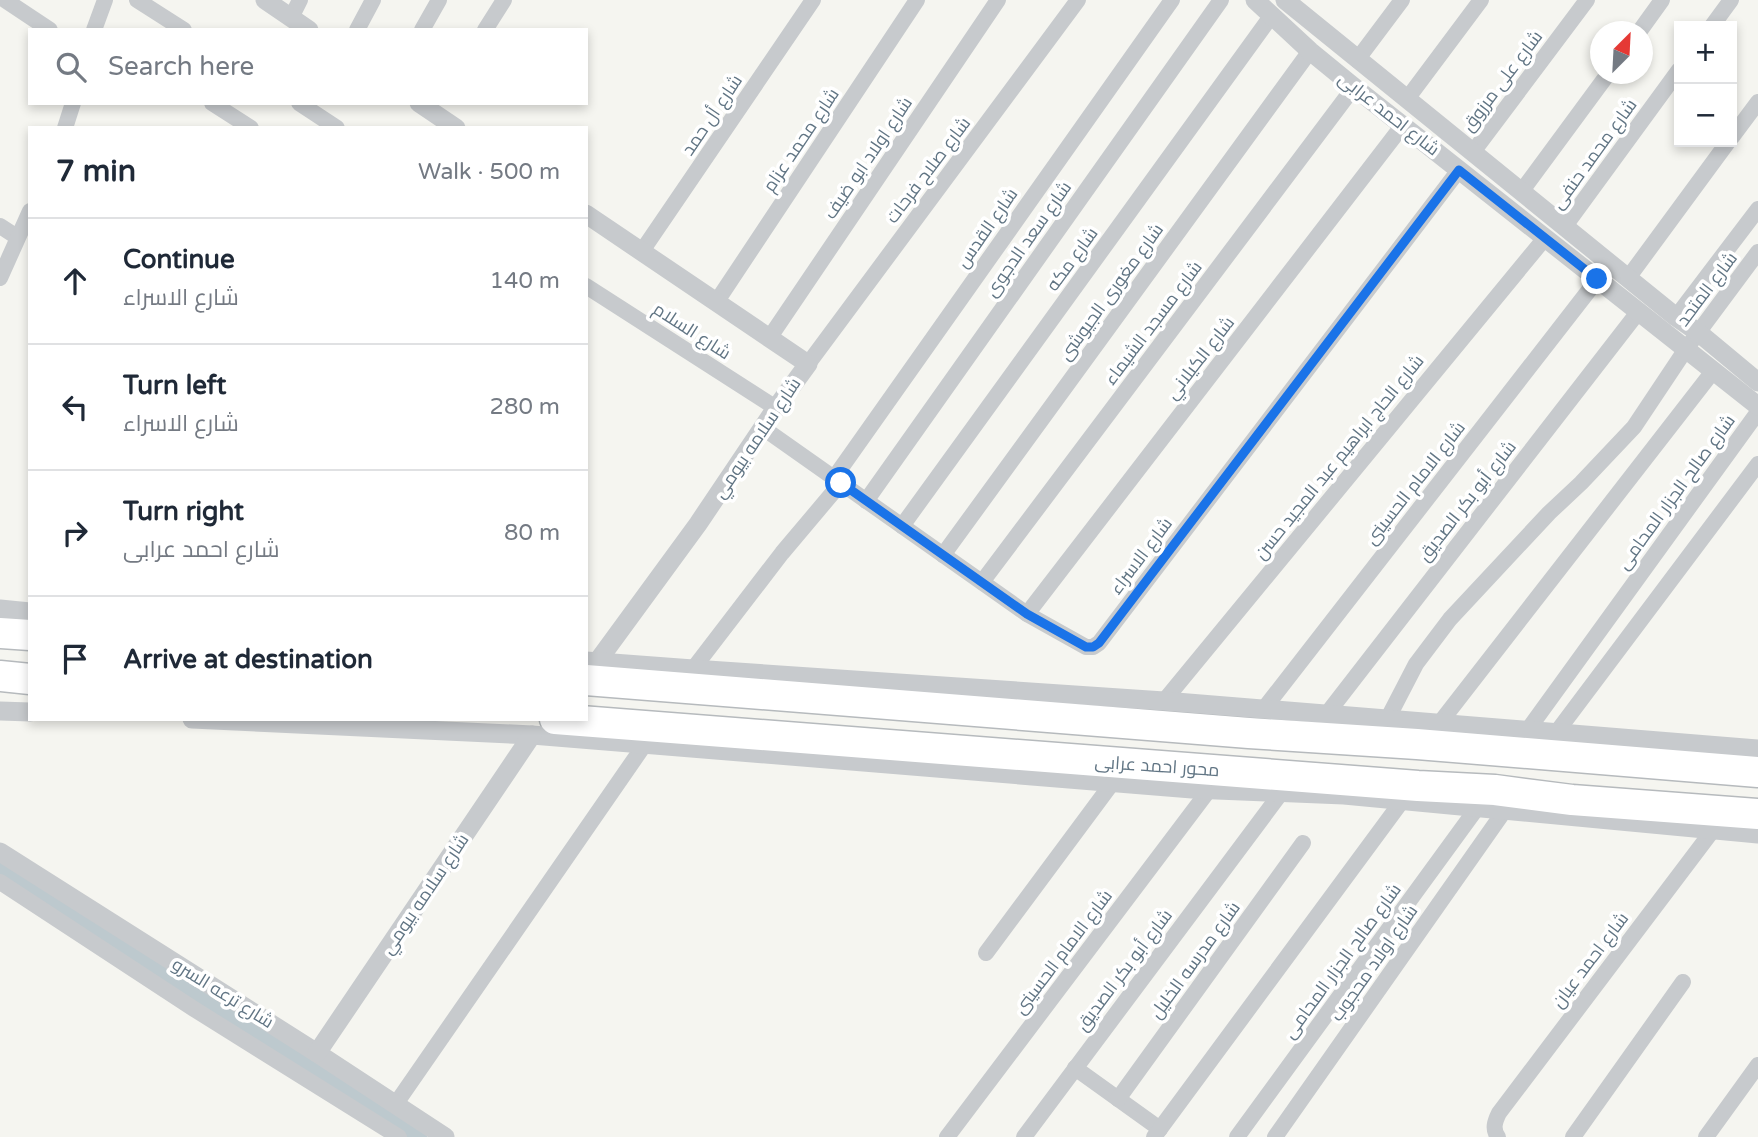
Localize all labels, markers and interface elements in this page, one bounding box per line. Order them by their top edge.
north arrow [1590,21,1653,84]
map controls [1674,21,1737,147]
button: + [1674,21,1737,84]
street label: شارع على مرزوق [1457,26,1548,136]
search box [28,28,588,105]
icon: search [52,48,90,86]
text: Search here [108,51,254,82]
street label: شارع احمد عرابى [1333,68,1444,161]
street label: شارع أل حمد [677,70,748,160]
street label: شارع محمد عزام [758,84,845,197]
button: − [1674,84,1737,147]
street label: شارع اولاد ابو ضيف [819,93,918,224]
street label: شارع محمد حنفى [1547,94,1642,214]
street label: شارع صلاح فرحات [881,113,976,228]
text: 7 min [56,153,136,190]
text: Walk · 500 m [418,158,560,186]
street label: شارع سعد الدجوى [980,177,1077,302]
street label: شارع القدس [952,184,1023,273]
street label: شارع مغورى الجيوشى [1054,219,1169,365]
street label: شارع مكه [1042,223,1103,296]
text: Continue [123,244,235,275]
street label: شارع المتحد [1672,248,1743,331]
street label: شارع مسجد الشيماء [1099,257,1208,390]
icon: ahead [56,262,94,300]
route end [1581,263,1612,294]
text: 140 m [490,267,560,295]
text: شارع الاسراء [123,284,239,312]
street label: شارع السلام [648,298,735,365]
street label: شارع الكيلاني [1161,312,1242,406]
street label: شارع الحاج ابراهيم عبد المجيد حسن [1250,350,1429,564]
text: Turn left [123,370,226,401]
street label: شارع سلامه بيومي [708,373,808,504]
icon: left [56,388,94,426]
text: 280 m [490,393,560,421]
text: شارع الاسراء [123,410,239,438]
street label: شارع صالح الجزار المحامى [1612,410,1741,574]
street label: شارع الامام الحسينى [1360,417,1471,550]
street label: شارع أبو بكر الصديق [1413,436,1522,566]
route start [825,467,856,498]
text: Turn right [123,496,244,527]
street label: شارع الاسراء [1105,513,1178,599]
icon: right [56,514,94,552]
text: 80 m [504,519,560,547]
text: شارع احمد عرابى [123,536,279,564]
icon: arrive [56,640,94,678]
text: Arrive at destination [123,644,373,675]
street label: محور احمد عرابى [1094,751,1220,781]
street label: شارع سلامه بيومي [376,829,476,960]
street label: شارع صالح الجزار المحامى [1278,879,1407,1043]
street label: شارع الامام الحسينى [1009,885,1118,1019]
street label: شارع مدرسه الخليل [1145,897,1246,1023]
street label: شارع اولاد محجوب [1326,901,1423,1026]
street label: شارع أبو بكر الصديق [1071,905,1178,1036]
street label: شارع احمد عيان [1547,908,1634,1013]
street label: شارع ترعه السرو [168,953,278,1034]

